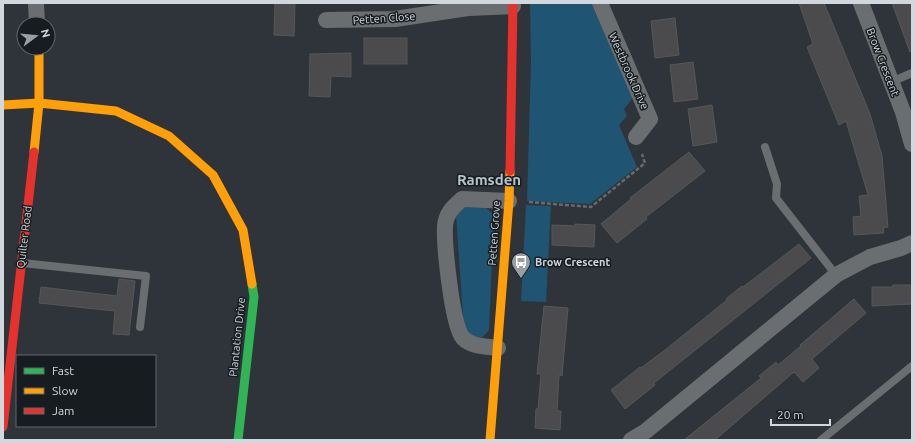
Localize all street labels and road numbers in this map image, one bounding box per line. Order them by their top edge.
street label: Petten Close [352,10,416,26]
street label: Brow Crescent [864,26,902,98]
street label: Westbrook Drive [607,31,651,111]
street label: Petten Grove [486,200,502,266]
street label: Quilter Road [14,205,34,269]
street label: Plantation Drive [227,297,247,377]

